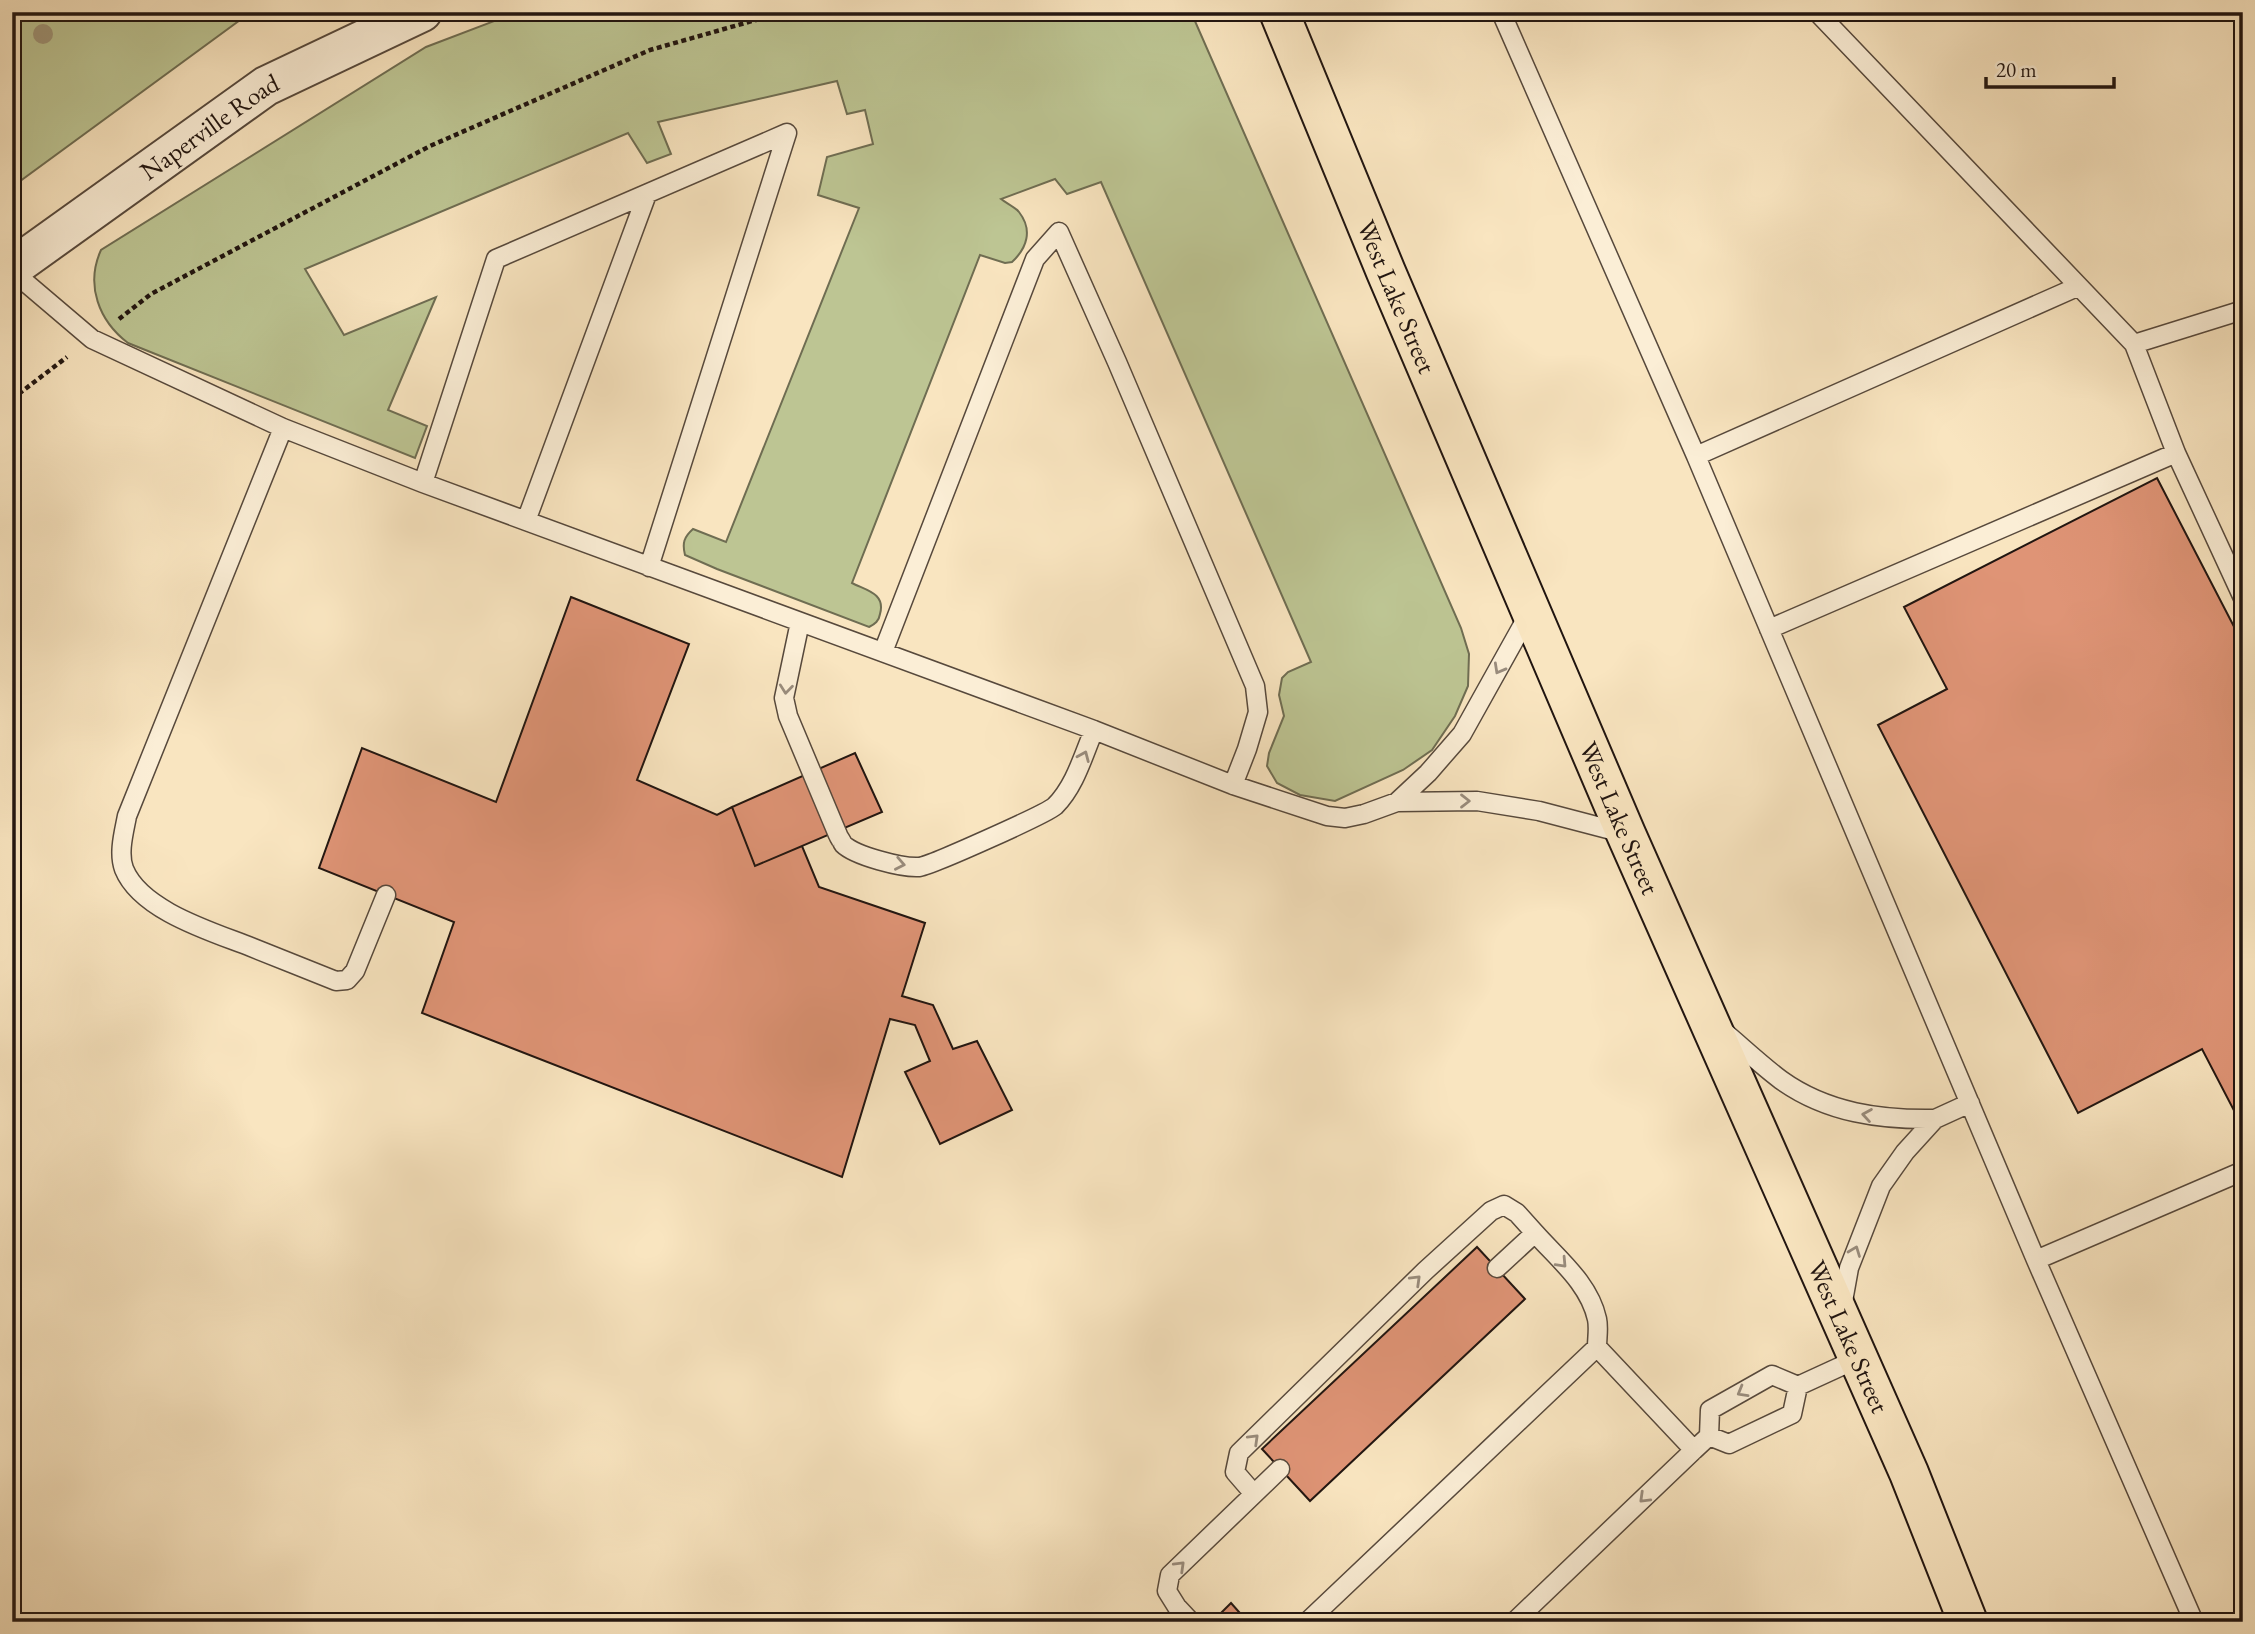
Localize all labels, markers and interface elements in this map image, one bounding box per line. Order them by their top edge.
scale bar [1986,46,2113,90]
text: 20 m [1996,56,2037,83]
street label: Naperville Road [133,65,285,188]
street label: West Lake Street [1349,215,1444,379]
one-way arrow [1494,662,1507,674]
one-way arrow [779,684,794,695]
street label: West Lake Street [1572,736,1668,900]
one-way arrow [1075,750,1089,762]
one-way arrow [1461,793,1471,809]
one-way arrow [894,856,906,871]
one-way arrow [1861,1108,1873,1123]
one-way arrow [1847,1246,1861,1258]
one-way arrow [1554,1255,1567,1268]
street label: West Lake Street [1800,1255,1897,1418]
one-way arrow [1408,1275,1421,1288]
one-way arrow [1737,1384,1749,1397]
one-way arrow [1245,1434,1258,1447]
one-way arrow [1640,1489,1653,1502]
one-way arrow [1172,1562,1185,1575]

